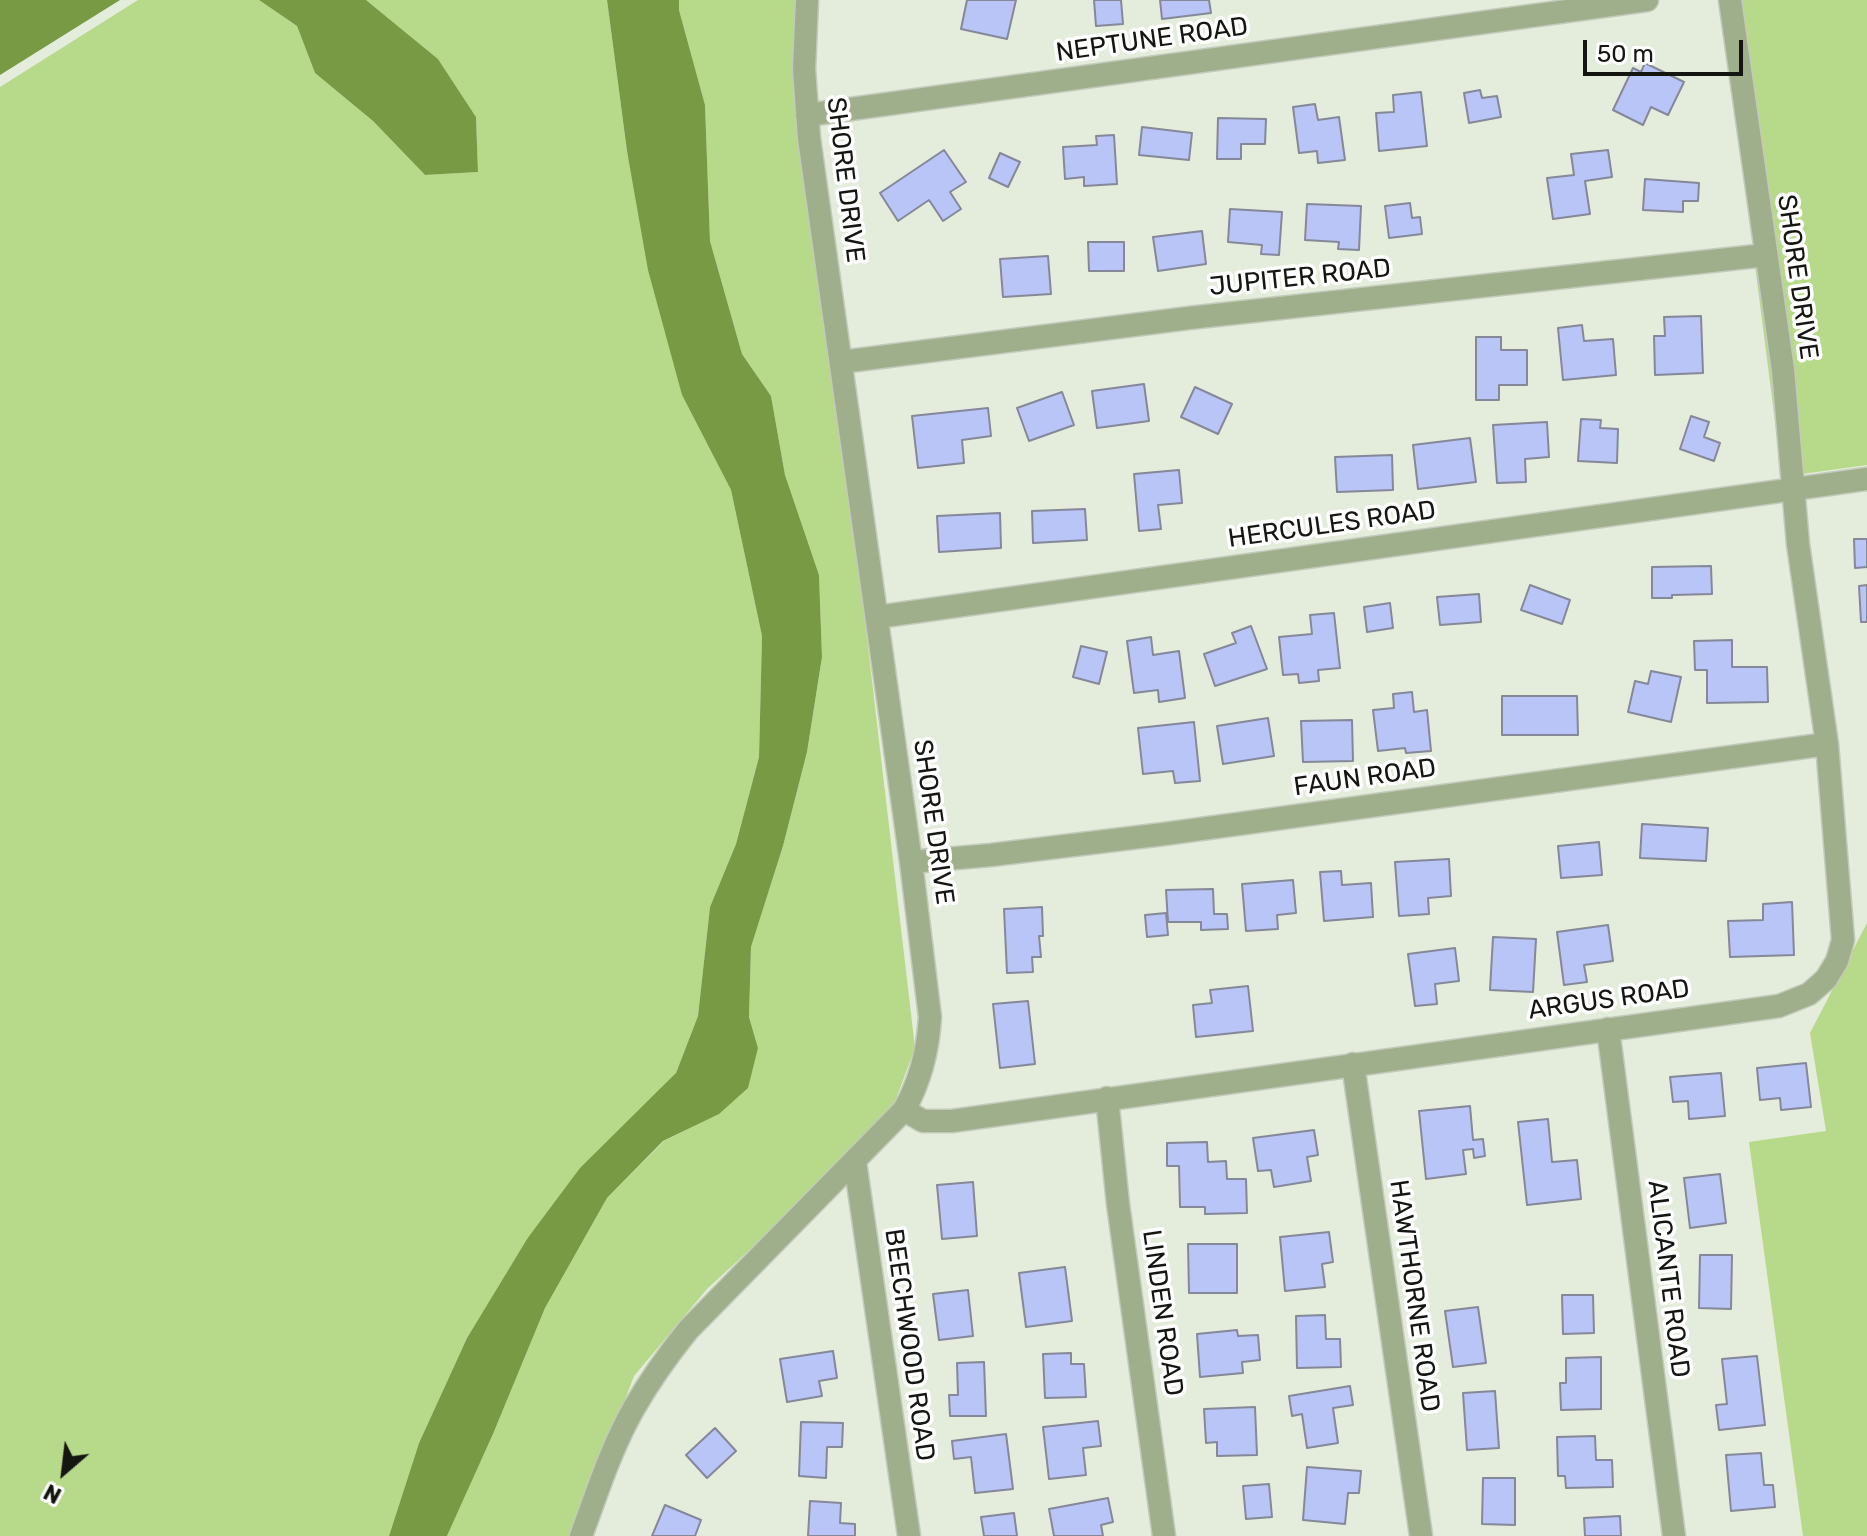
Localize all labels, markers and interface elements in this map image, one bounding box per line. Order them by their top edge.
street label: NEPTUNE ROAD [1054,11,1250,69]
scale bar [1587,24,1747,74]
text: 50 m [1597,40,1654,68]
street label: SHORE DRIVE [819,96,871,264]
street label: SHORE DRIVE [1770,192,1824,362]
street label: JUPITER ROAD [1208,253,1392,303]
street label: HERCULES ROAD [1226,495,1438,555]
street label: SHORE DRIVE [906,737,960,907]
street label: FAUN ROAD [1292,753,1438,803]
street label: ARGUS ROAD [1526,973,1692,1027]
street label: HAWTHORNE ROAD [1382,1178,1446,1414]
street label: ALICANTE ROAD [1640,1179,1696,1379]
street label: BEECHWOOD ROAD [877,1227,941,1463]
street label: LINDEN ROAD [1135,1228,1189,1398]
north arrow [24,1432,104,1512]
text: N [39,1478,66,1509]

